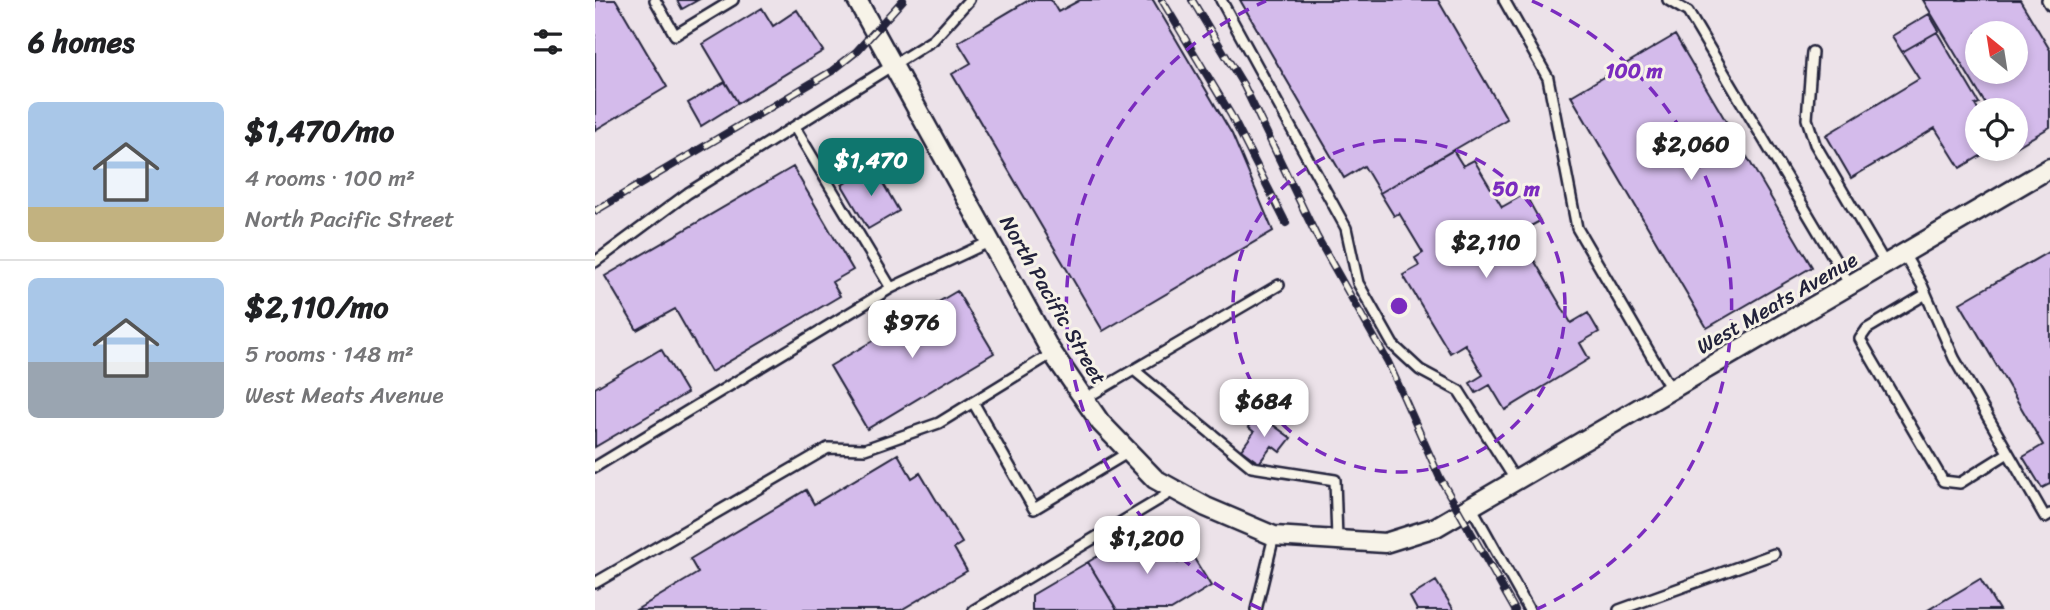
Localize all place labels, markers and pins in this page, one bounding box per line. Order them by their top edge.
pin: $2,060 [1634,122,1748,182]
pin: $1,470 [814,138,928,198]
pin: $2,110 [1429,220,1543,280]
centre of rings [1387,294,1411,318]
pin: $976 [871,300,953,360]
pin: $684 [1223,380,1305,439]
pin: $1,200 [1090,516,1204,576]

